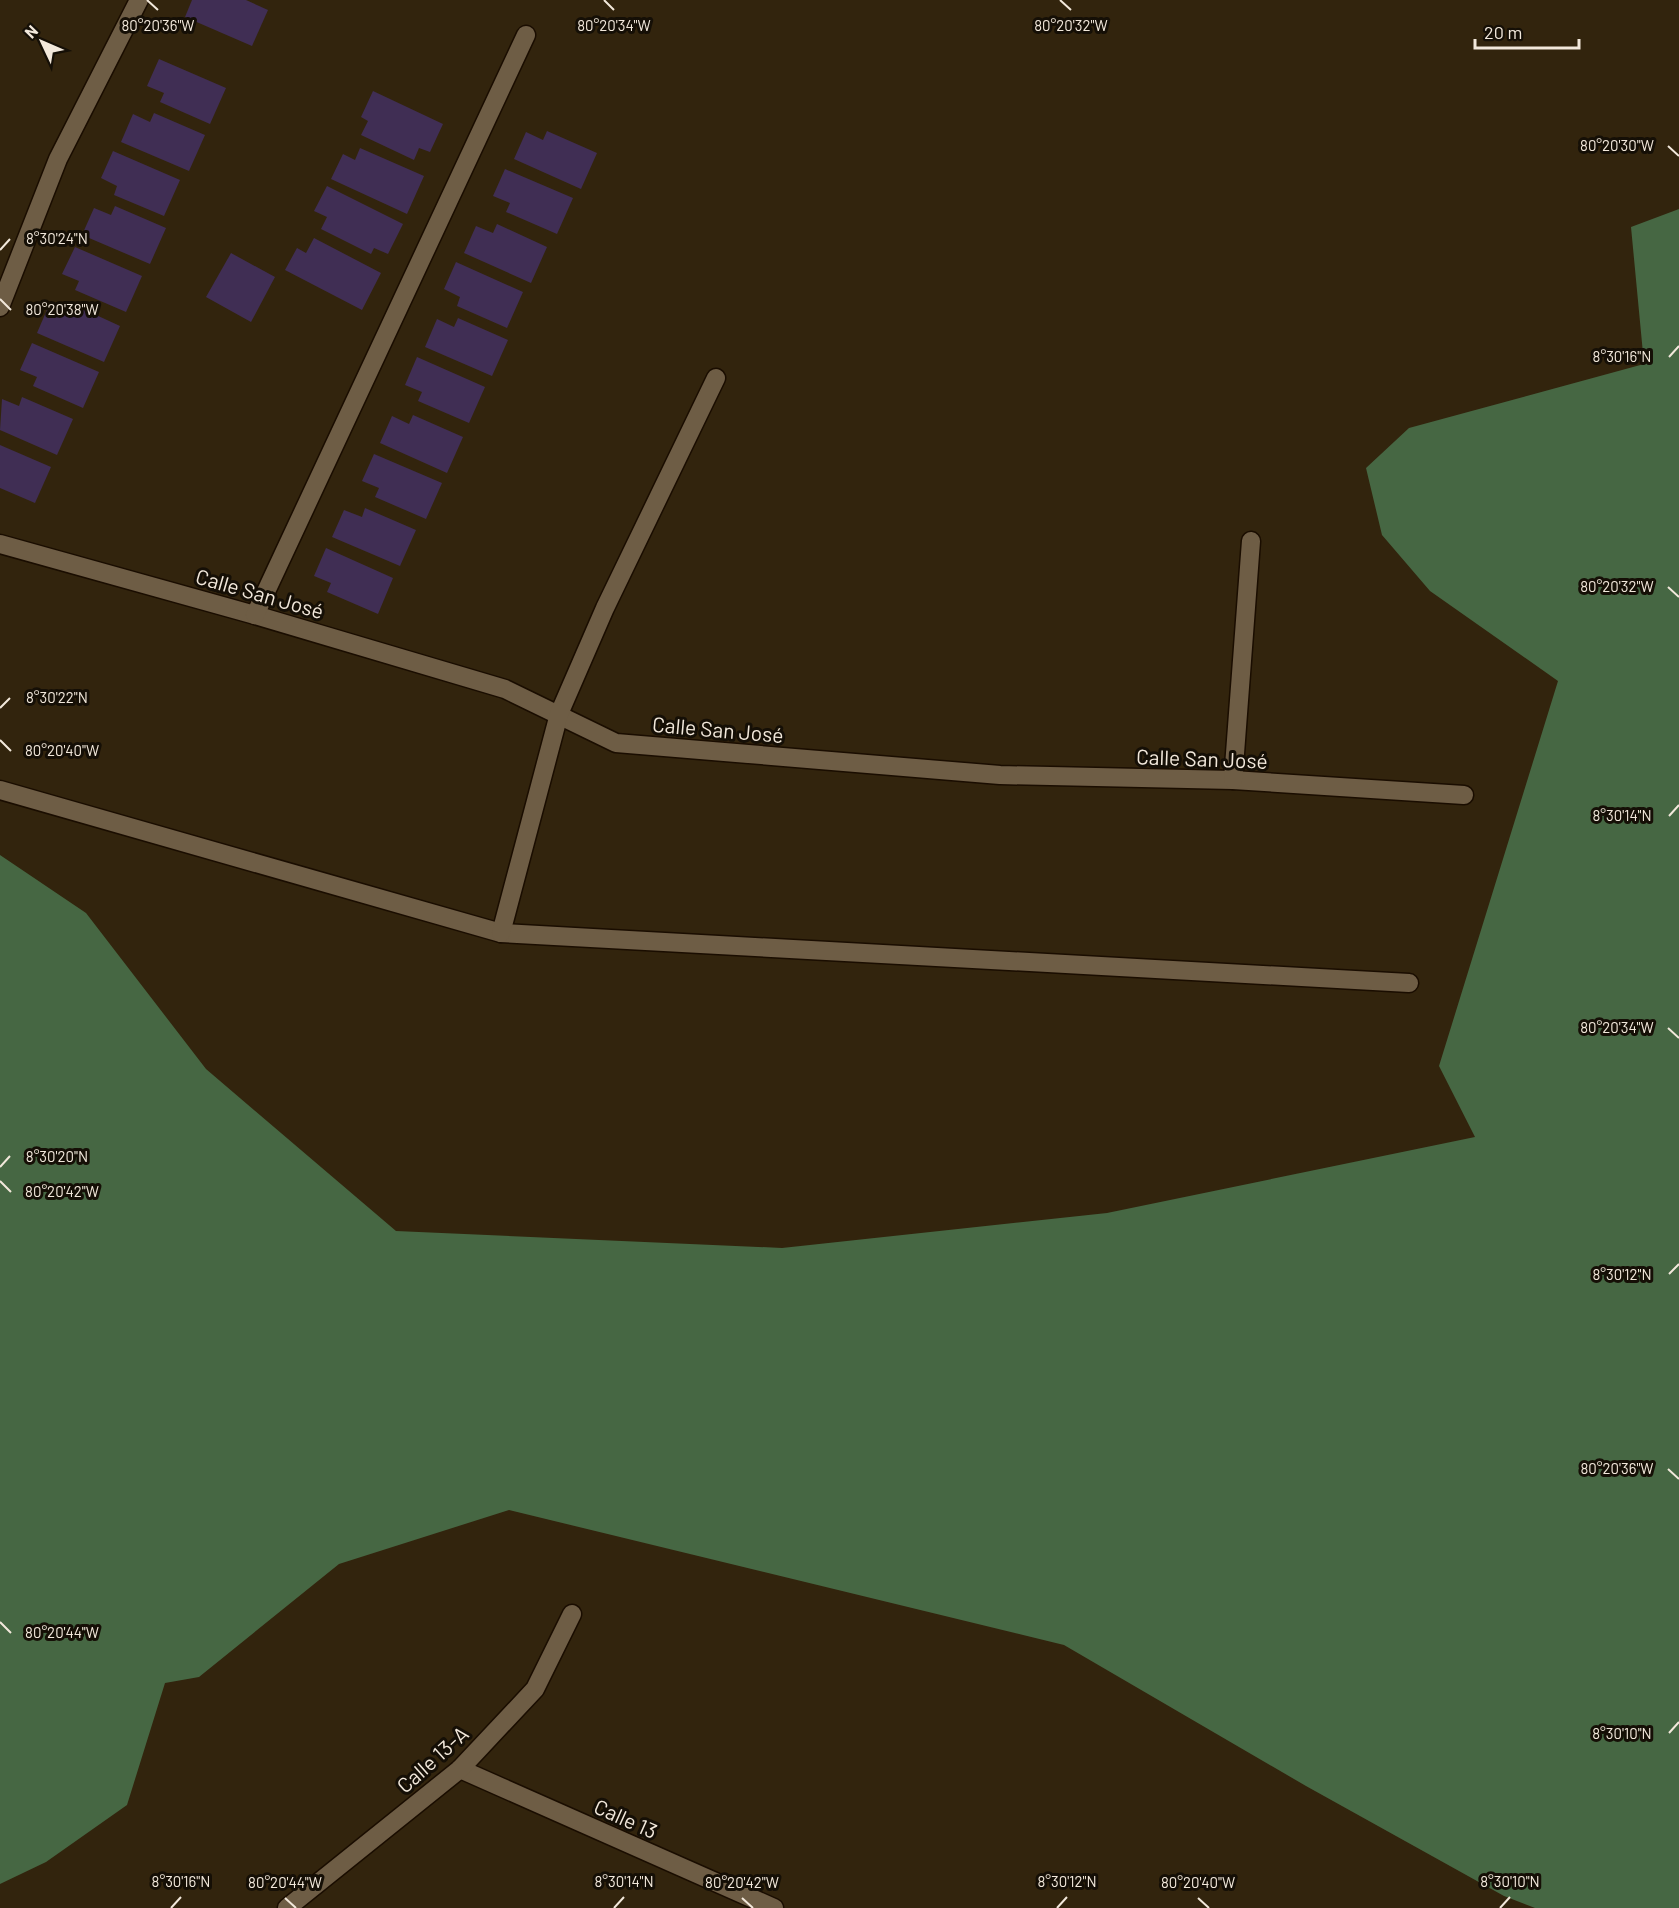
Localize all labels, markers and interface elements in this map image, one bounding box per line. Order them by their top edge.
north arrow [12,12,72,72]
scale bar [1475,12,1578,50]
text: 80°20'36"W [121,16,195,34]
text: 80°20'34"W [577,16,651,34]
text: 80°20'32"W [1034,16,1108,34]
text: N [20,21,41,42]
text: 20 m [1484,21,1522,43]
text: 80°20'30"W [1580,136,1654,154]
text: 8°30'24"N [26,229,88,247]
text: 80°20'38"W [25,300,99,318]
text: 8°30'16"N [1593,347,1651,365]
street label: Calle San José [193,563,327,623]
text: 80°20'32"W [1580,577,1654,595]
text: 8°30'22"N [26,688,88,706]
street label: Calle San José [651,711,785,747]
text: 80°20'40"W [25,741,99,759]
street label: Calle San José [1136,743,1268,773]
text: 8°30'14"N [1592,806,1652,824]
text: 80°20'34"W [1580,1018,1654,1036]
text: 8°30'20"N [26,1147,88,1165]
text: 80°20'42"W [25,1182,99,1200]
text: 8°30'12"N [1592,1265,1652,1283]
text: 80°20'36"W [1580,1459,1654,1477]
text: 80°20'44"W [25,1623,99,1641]
street label: Calle 13-A [391,1720,473,1798]
text: 8°30'10"N [1592,1724,1652,1742]
street label: Calle 13 [591,1793,661,1843]
text: 8°30'16"N [152,1872,210,1890]
text: 8°30'14"N [594,1872,654,1890]
text: 8°30'12"N [1037,1872,1097,1890]
text: 8°30'10"N [1480,1872,1540,1890]
text: 80°20'44"W [248,1873,322,1891]
text: 80°20'42"W [705,1873,779,1891]
text: 80°20'40"W [1161,1873,1235,1891]

